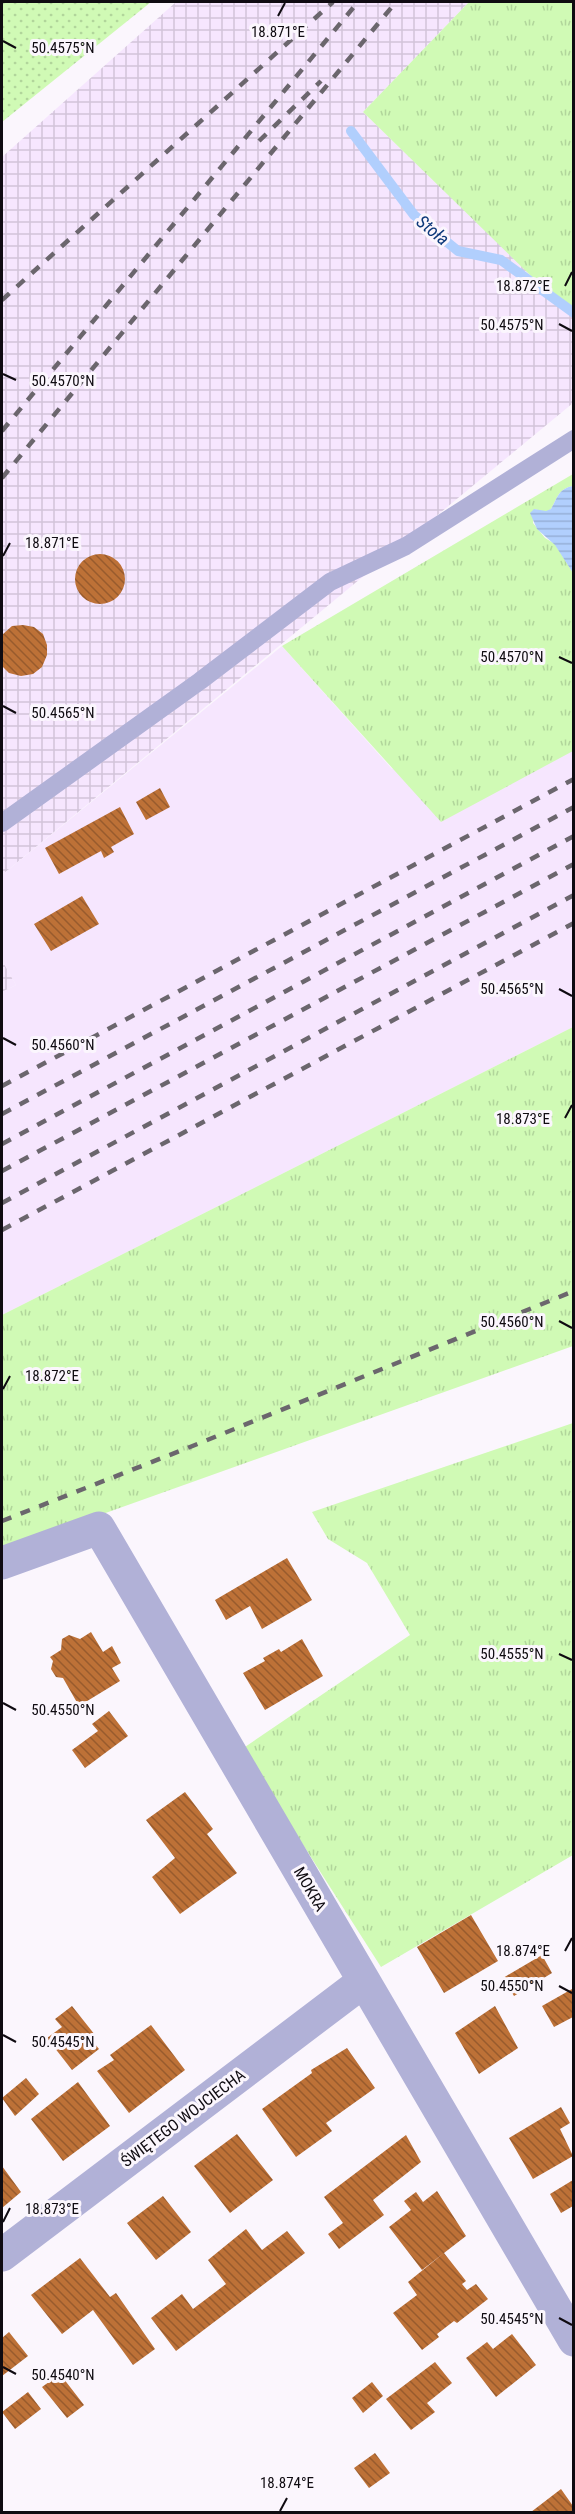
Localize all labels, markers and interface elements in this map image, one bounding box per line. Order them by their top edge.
text: 18.871°E [251,23,305,41]
text: 50.4575°N [31,39,95,57]
water label: Stoła [413,211,453,249]
text: 18.872°E [496,277,550,295]
text: 50.4575°N [480,316,544,334]
text: 50.4570°N [31,372,95,390]
text: 18.871°E [25,534,79,552]
text: 50.4570°N [480,648,544,666]
text: 50.4565°N [31,704,95,722]
text: 50.4565°N [480,980,544,998]
text: 50.4560°N [31,1036,95,1054]
text: 18.873°E [496,1110,550,1128]
text: 50.4560°N [480,1313,544,1331]
text: 18.872°E [25,1367,79,1385]
text: 50.4555°N [480,1645,544,1663]
text: 50.4550°N [31,1701,95,1719]
street label: MOKRA [290,1863,330,1915]
text: 18.874°E [496,1942,550,1960]
text: 50.4550°N [480,1977,544,1995]
text: 50.4545°N [31,2033,95,2051]
street label: ŚWIĘTEGO WOJCIECHA [117,2065,249,2171]
text: 18.873°E [25,2200,79,2218]
text: 50.4545°N [480,2310,544,2328]
text: 50.4540°N [31,2366,95,2384]
text: 18.874°E [260,2474,314,2492]

